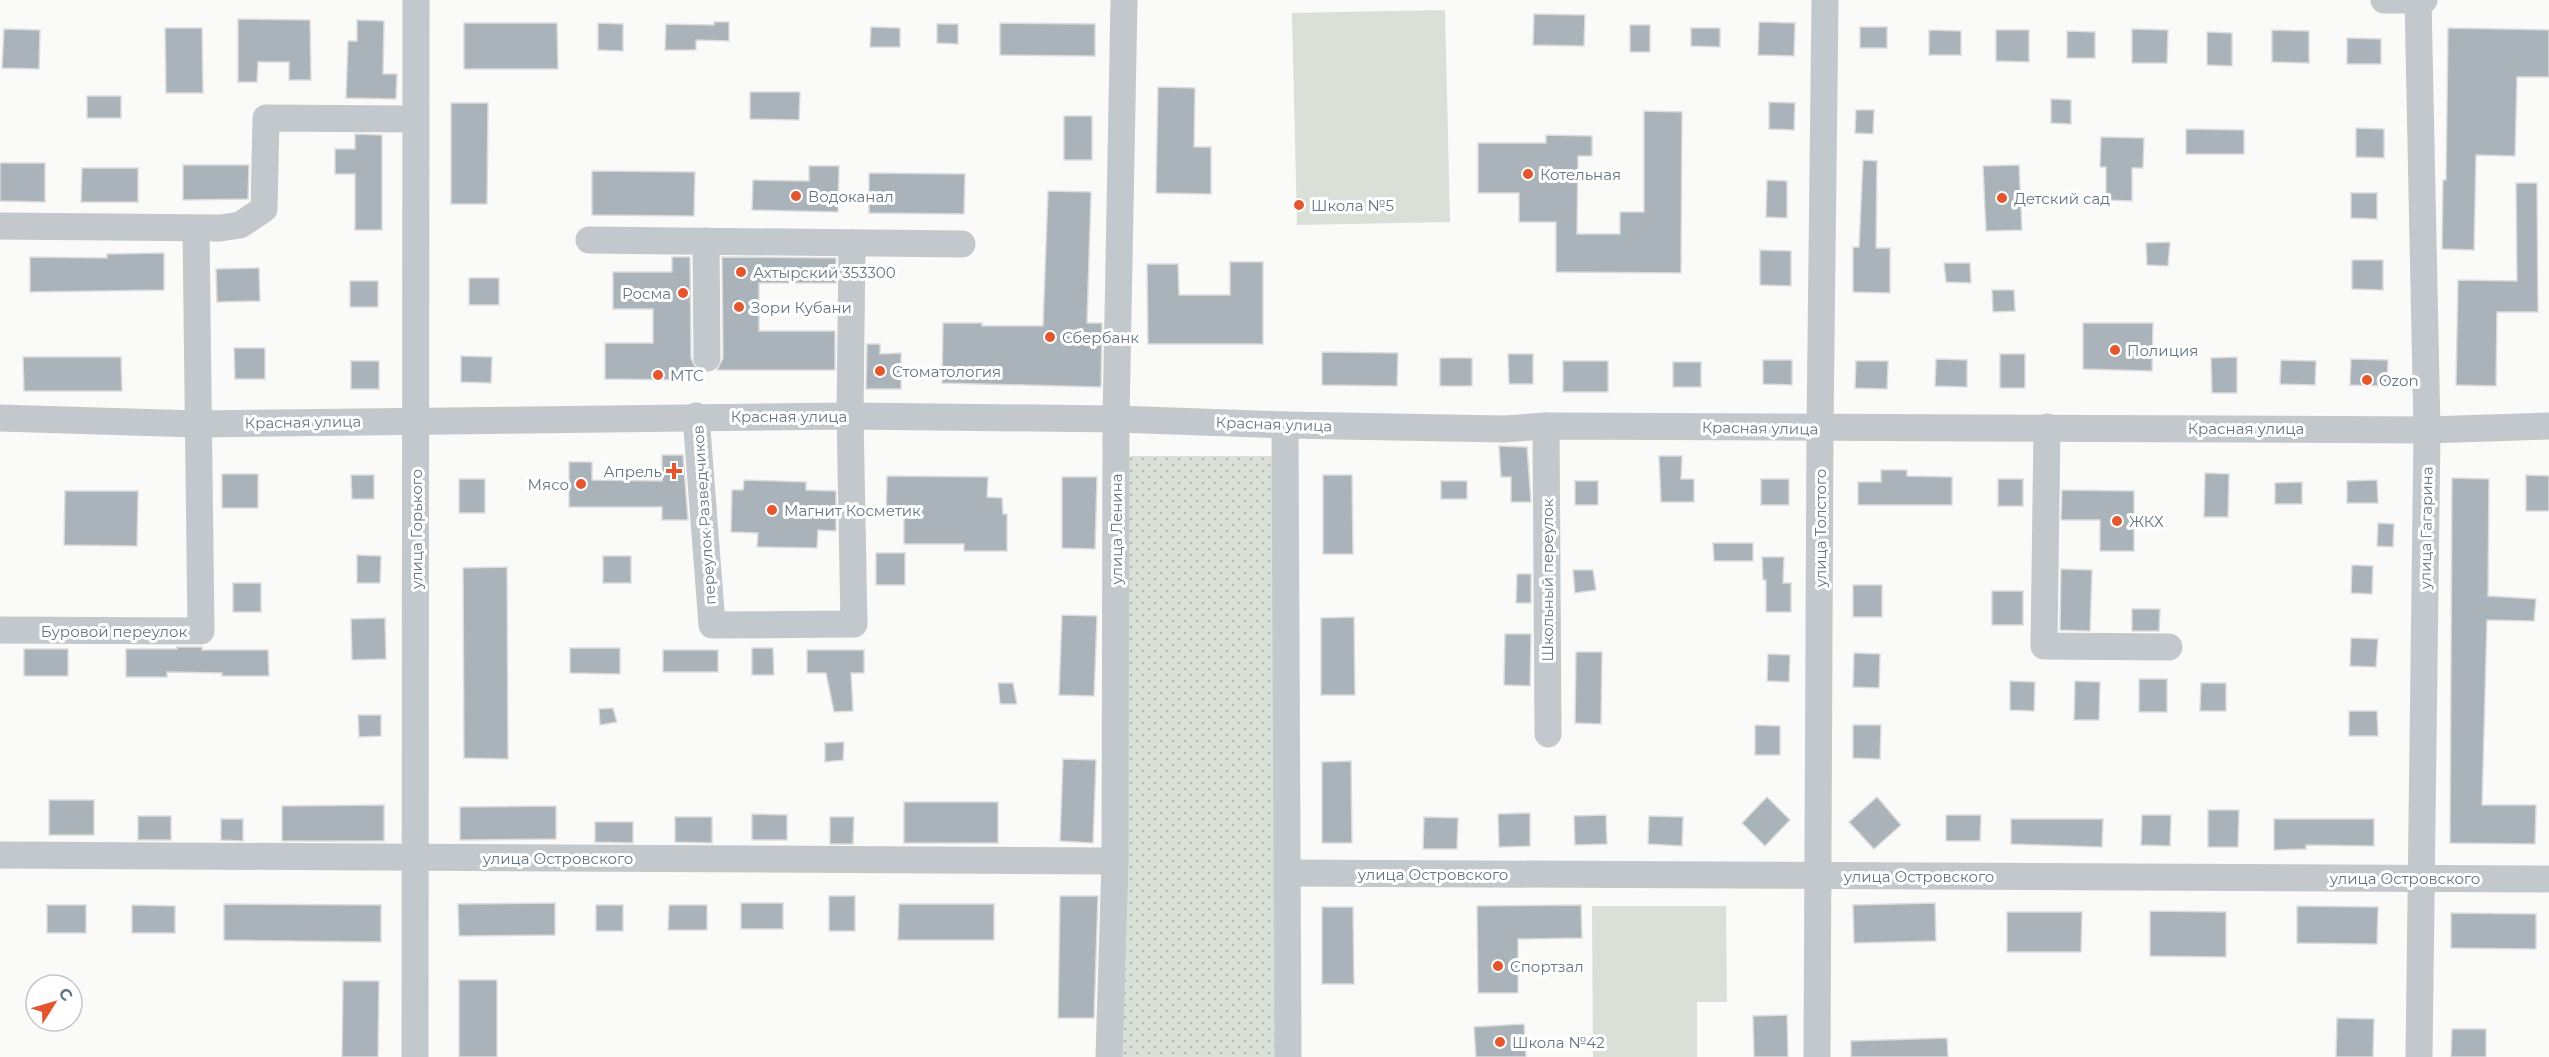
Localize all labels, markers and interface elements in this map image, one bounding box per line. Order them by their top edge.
place label: Котельная [1540,165,1621,184]
marker: Котельная [1521,167,1535,181]
place label: Водоканал [808,187,894,206]
marker: Водоканал [789,189,803,203]
place label: Детский сад [2014,189,2110,208]
marker: Детский сад [1995,191,2009,205]
place label: Школа №5 [1311,196,1394,215]
marker: Школа №5 [1292,198,1306,212]
place label: Ахтырский 353300 [753,263,896,282]
marker: Ахтырский 353300 [734,265,748,279]
place label: Росма [622,284,671,303]
marker: Росма [676,286,690,300]
place label: Зори Кубани [751,298,852,317]
marker: Зори Кубани [732,300,746,314]
place label: Сбербанк [1062,328,1139,347]
marker: Сбербанк [1043,330,1057,344]
place label: Полиция [2127,341,2198,360]
marker: Полиция [2108,343,2122,357]
place label: Стоматология [892,362,1001,381]
marker: Стоматология [873,364,887,378]
place label: МТС [670,366,704,385]
marker: МТС [651,368,665,382]
place label: Ozon [2379,371,2419,390]
marker: Ozon [2360,373,2374,387]
street label: Красная улица [731,407,847,426]
street label: Красная улица [245,411,361,433]
street label: Красная улица [1215,412,1333,436]
street label: Красная улица [1702,417,1818,439]
street label: Красная улица [2188,419,2304,438]
street label: переулок Разведчиков [688,425,720,605]
place label: Апрель [603,462,662,481]
marker: Апрель [667,464,681,478]
street label: улица Гагарина [2415,466,2437,591]
street label: улица Горького [407,469,426,590]
street label: улица Толстого [1811,469,1830,588]
street label: улица Ленина [1107,473,1126,586]
place label: Мясо [528,475,569,494]
marker: Мясо [574,477,588,491]
street label: Школьный переулок [1538,498,1557,662]
place label: Магнит Косметик [784,501,921,520]
marker: Магнит Косметик [765,503,779,517]
place label: ЖКХ [2129,512,2164,531]
marker: ЖКХ [2110,514,2124,528]
street label: Буровой переулок [41,622,187,641]
street label: улица Островского [482,849,633,868]
street label: улица Островского [1357,865,1508,884]
street label: улица Островского [1843,867,1994,886]
street label: улица Островского [2329,869,2480,888]
place label: Спортзал [1510,957,1584,976]
marker: Спортзал [1491,959,1505,973]
north arrow [24,973,84,1033]
text: С [54,984,77,1005]
place label: Школа №42 [1512,1033,1605,1052]
marker: Школа №42 [1493,1035,1507,1049]

